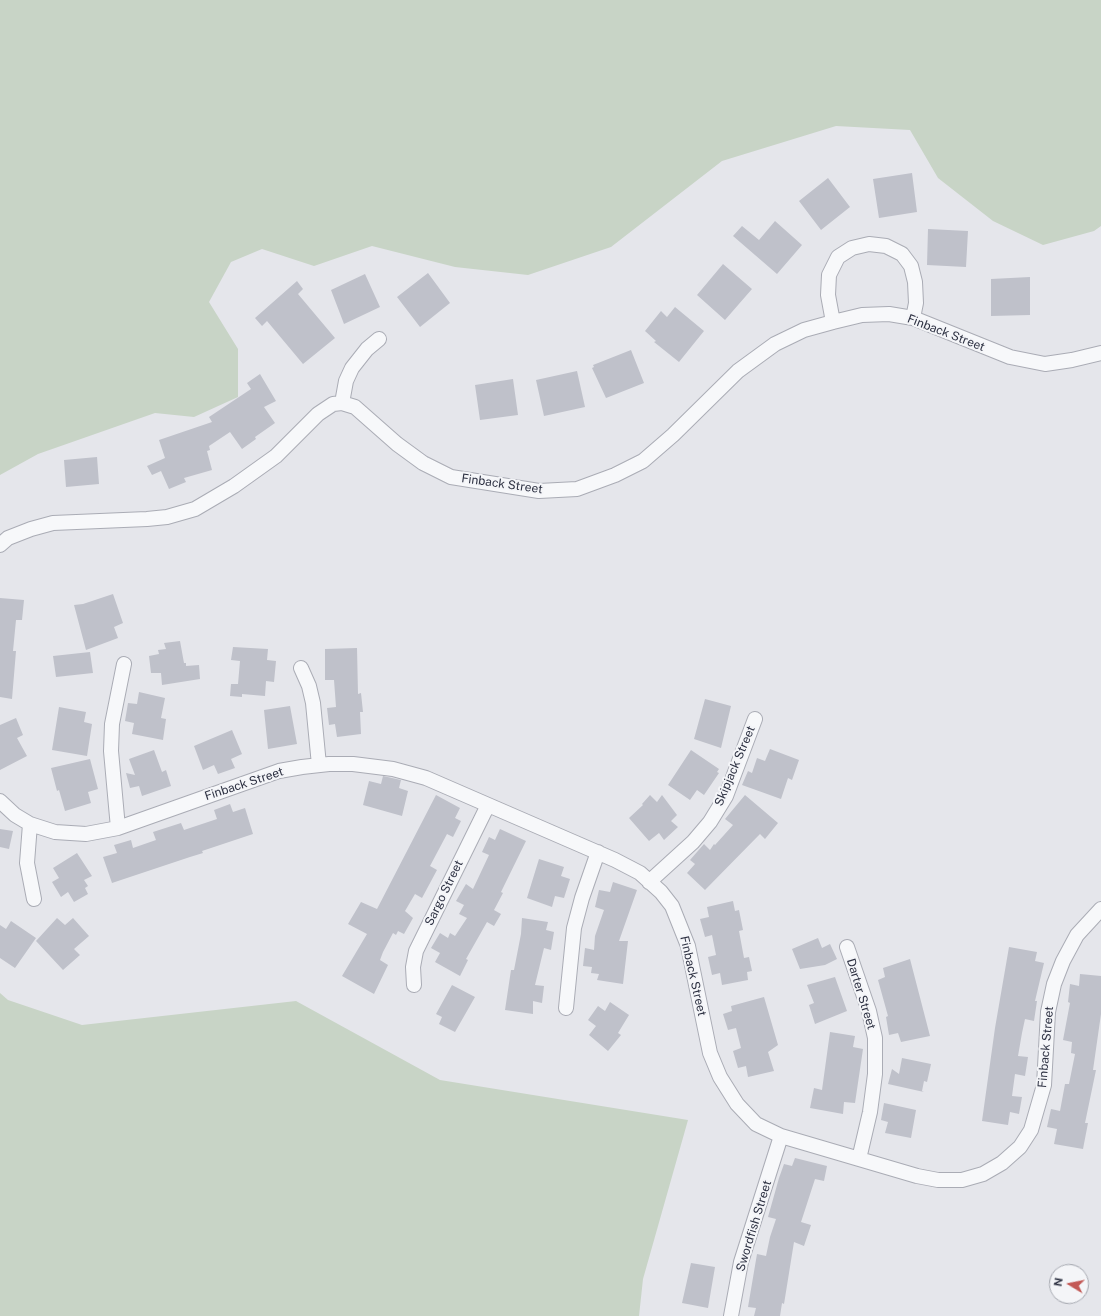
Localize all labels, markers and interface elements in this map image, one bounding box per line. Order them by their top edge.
street label: Finback Street [905,312,987,354]
street label: Finback Street [460,471,544,497]
street label: Skipjack Street [712,724,758,808]
street label: Finback Street [203,764,285,804]
street label: Sargo Street [422,858,466,928]
street label: Finback Street [677,934,709,1018]
street label: Darter Street [843,957,879,1031]
street label: Finback Street [1035,1006,1057,1088]
street label: Swordfish Street [733,1179,775,1273]
north arrow [1049,1264,1089,1304]
text: N [1052,1277,1065,1287]

